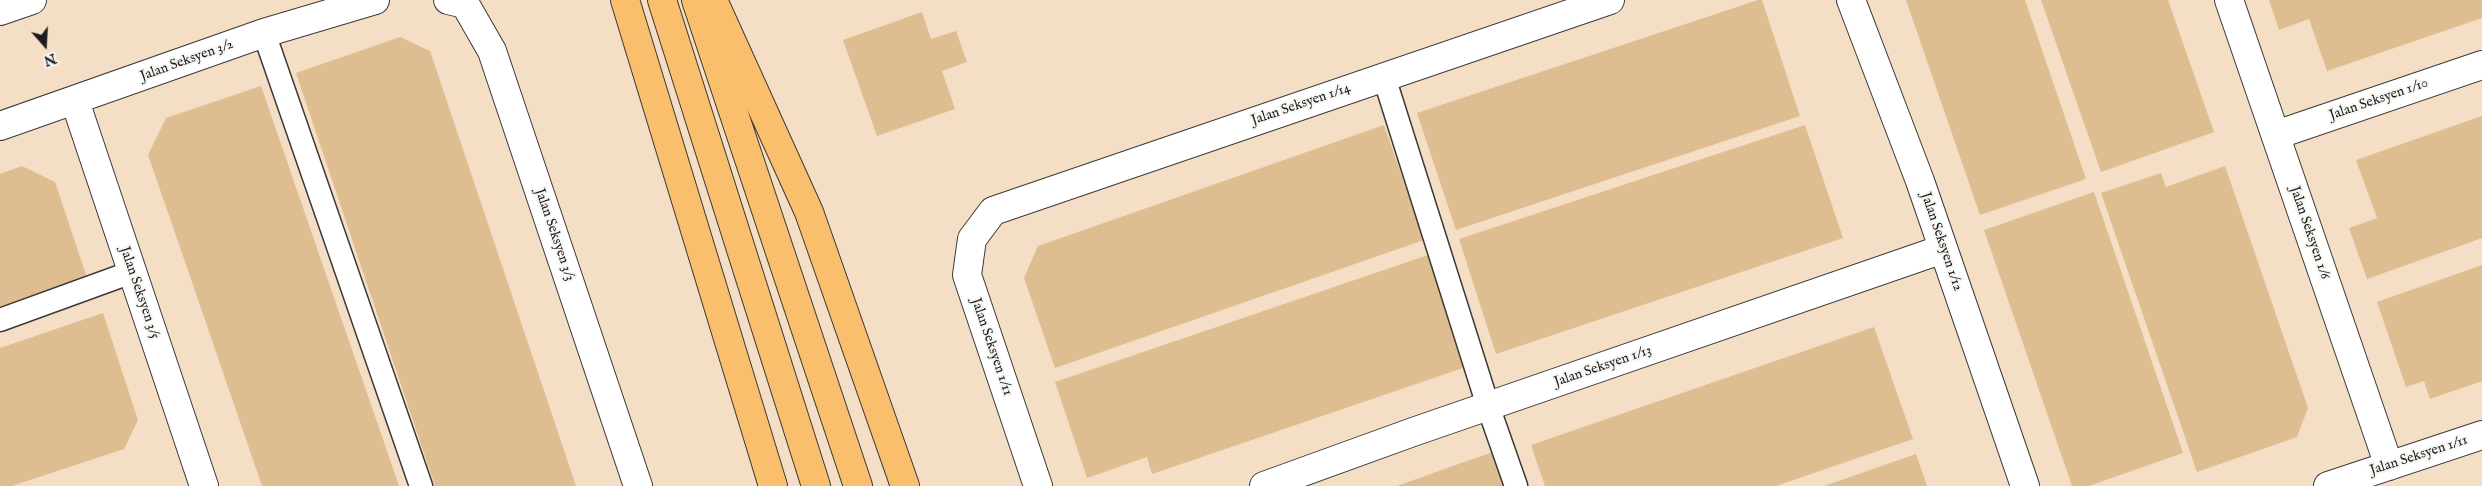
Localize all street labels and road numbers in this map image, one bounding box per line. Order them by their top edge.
street label: Jalan Seksyen 3/2 [138,36,236,86]
street label: Jalan Seksyen 1/10 [2327,75,2431,125]
street label: Jalan Seksyen 1/14 [1249,80,1353,130]
street label: Jalan Seksyen 1/6 [2285,184,2333,282]
street label: Jalan Seksyen 3/3 [530,187,578,283]
street label: Jalan Seksyen 1/12 [1916,190,1966,294]
street label: Jalan Seksyen 3/5 [115,245,163,341]
street label: Jalan Seksyen 1/11 [966,296,1016,398]
street label: Jalan Seksyen 1/13 [1552,342,1654,392]
street label: Jalan Seksyen 1/11 [2368,432,2470,480]

